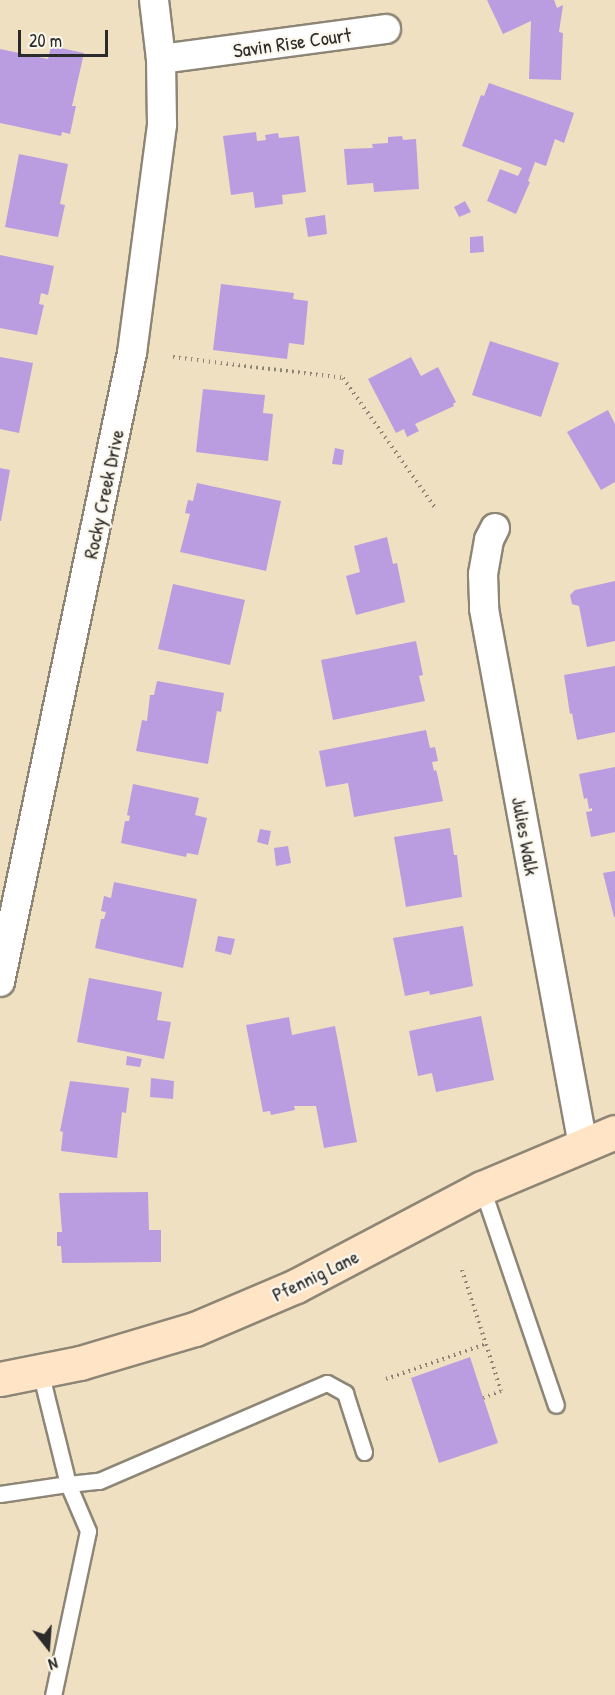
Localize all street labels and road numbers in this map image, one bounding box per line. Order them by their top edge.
street label: Savin Rise Court [232,22,352,62]
street label: Rocky Creek Drive [78,427,128,561]
street label: Julies Walk [507,795,545,877]
street label: Pfennig Lane [268,1244,362,1306]

